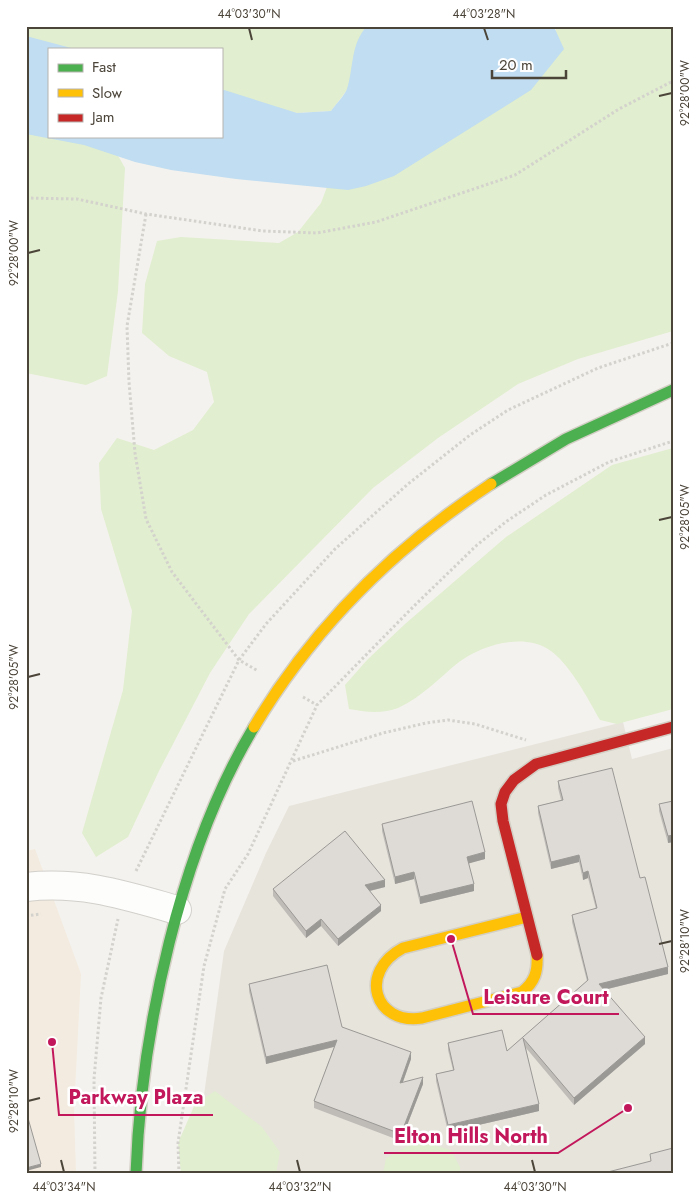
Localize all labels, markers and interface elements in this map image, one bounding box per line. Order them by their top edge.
text: 44°03'30"N [217,5,281,23]
text: 44°03'28"N [453,5,515,23]
legend [48,48,222,138]
scale bar [492,48,565,80]
text: 20 m [499,54,533,76]
text: Fast [92,56,116,78]
text: 92°28'00"W [676,60,694,126]
text: Slow [92,82,123,104]
text: Jam [90,106,115,128]
text: 92°28'00"W [5,220,23,286]
text: 92°28'05"W [676,484,694,550]
text: 92°28'05"W [5,644,23,710]
text: 92°28'10"W [676,909,694,973]
callout: Leisure Court [473,979,619,1014]
text: Leisure Court [483,983,609,1012]
text: 92°28'10"W [5,1069,23,1133]
callout: Parkway Plaza [59,1080,213,1115]
text: Parkway Plaza [69,1083,203,1112]
callout: Elton Hills North [384,1118,558,1153]
text: Elton Hills North [394,1122,548,1151]
text: 44°03'34"N [33,1178,95,1196]
text: 44°03'32"N [269,1178,331,1196]
text: 44°03'30"N [503,1178,567,1196]

